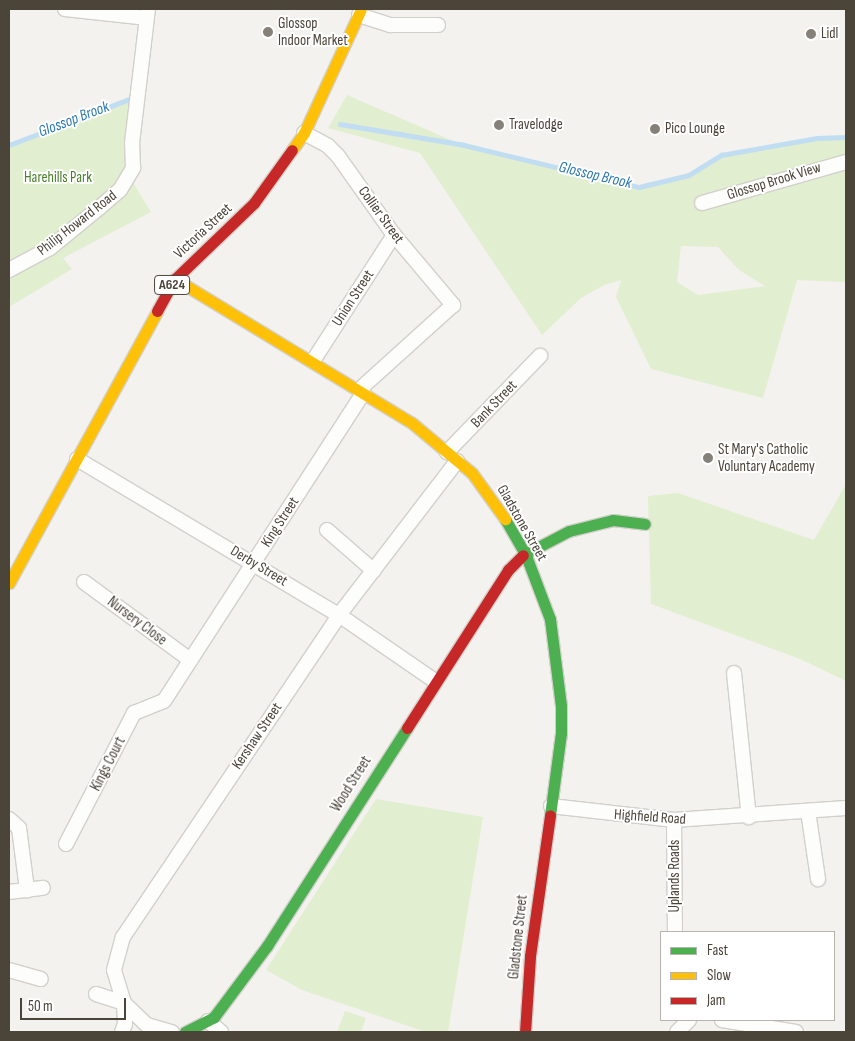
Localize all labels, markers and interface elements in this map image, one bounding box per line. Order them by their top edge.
place label: Glossop Indoor Market [278,14,348,49]
place label: Lidl [821,25,838,43]
marker: Glossop Indoor Market [262,26,274,38]
marker: Lidl [805,28,817,40]
water label: Glossop Brook [36,98,112,142]
place label: Travelodge [509,116,563,134]
marker: Travelodge [493,119,505,131]
place label: Pico Lounge [665,120,725,138]
marker: Pico Lounge [649,123,661,135]
water label: Glossop Brook [557,158,633,194]
street label: Glossop Brook View [725,158,823,204]
park label: Harehills Park [24,169,92,187]
street label: Collier Street [354,183,408,247]
street label: Philip Howard Road [34,187,120,259]
street label: Victoria Street [170,200,236,262]
street label: Union Street [328,267,378,329]
road number: A624 [153,274,191,296]
street label: Bank Street [467,377,521,431]
place label: St Mary's Catholic Voluntary Academy [718,440,815,475]
marker: St Mary's Catholic Voluntary Academy [702,452,714,464]
street label: Gladstone Street [493,482,551,564]
street label: King Street [257,494,303,550]
street label: Derby Street [227,542,291,590]
street label: Nursery Close [104,593,170,649]
street label: Kershaw Street [228,699,286,773]
street label: Kings Court [87,734,129,794]
street label: Wood Street [327,753,375,815]
street label: Highfield Road [614,806,686,828]
street label: Uplands Roads [666,839,684,913]
street label: Gladstone Street [505,894,531,980]
legend [660,931,835,1021]
text: Fast [707,941,728,960]
text: Slow [707,966,731,985]
scale bar [22,988,129,1020]
text: Jam [707,991,725,1010]
text: 50 m [28,997,53,1016]

